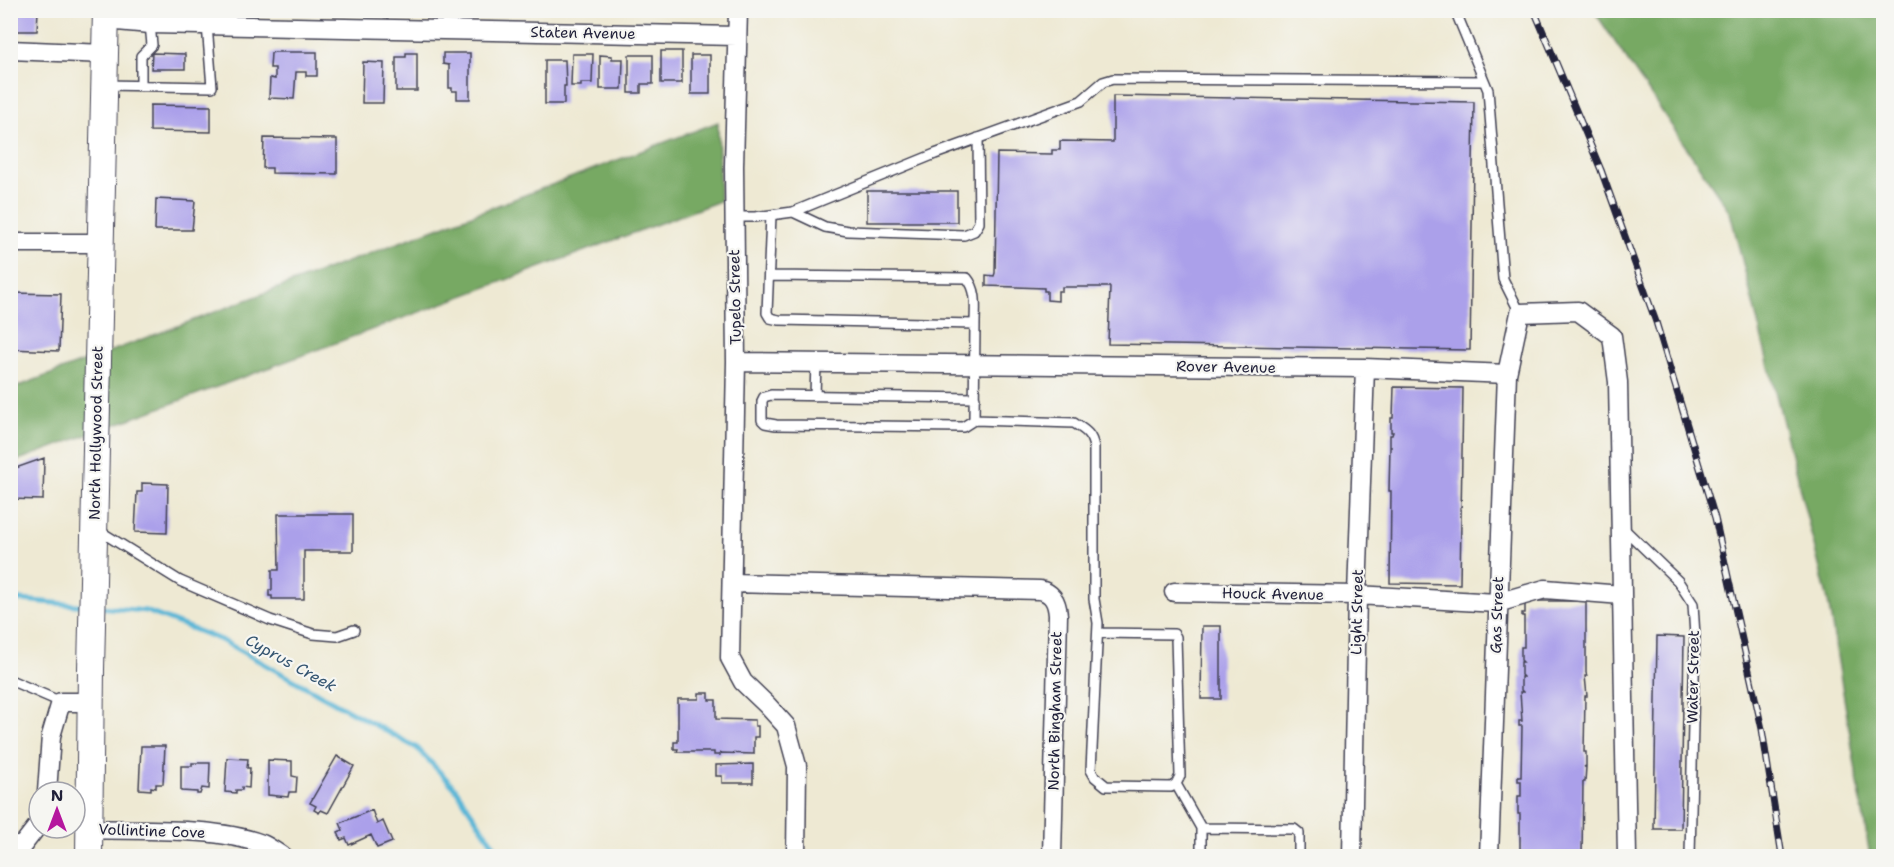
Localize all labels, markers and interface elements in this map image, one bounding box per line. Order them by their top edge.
street label: Staten Avenue [530,22,636,44]
street label: Tupelo Street [724,249,746,345]
street label: North Hollywood Street [84,346,108,520]
street label: Rover Avenue [1176,356,1276,378]
street label: Light Street [1346,569,1368,655]
street label: Gas Street [1486,576,1508,654]
street label: Houck Avenue [1222,583,1324,605]
water label: Cyprus Creek [242,629,340,697]
street label: Water Street [1682,630,1704,724]
street label: North Bingham Street [1044,631,1066,791]
north arrow [27,780,87,840]
text: N [51,785,63,806]
street label: Vollintine Cove [98,819,206,843]

